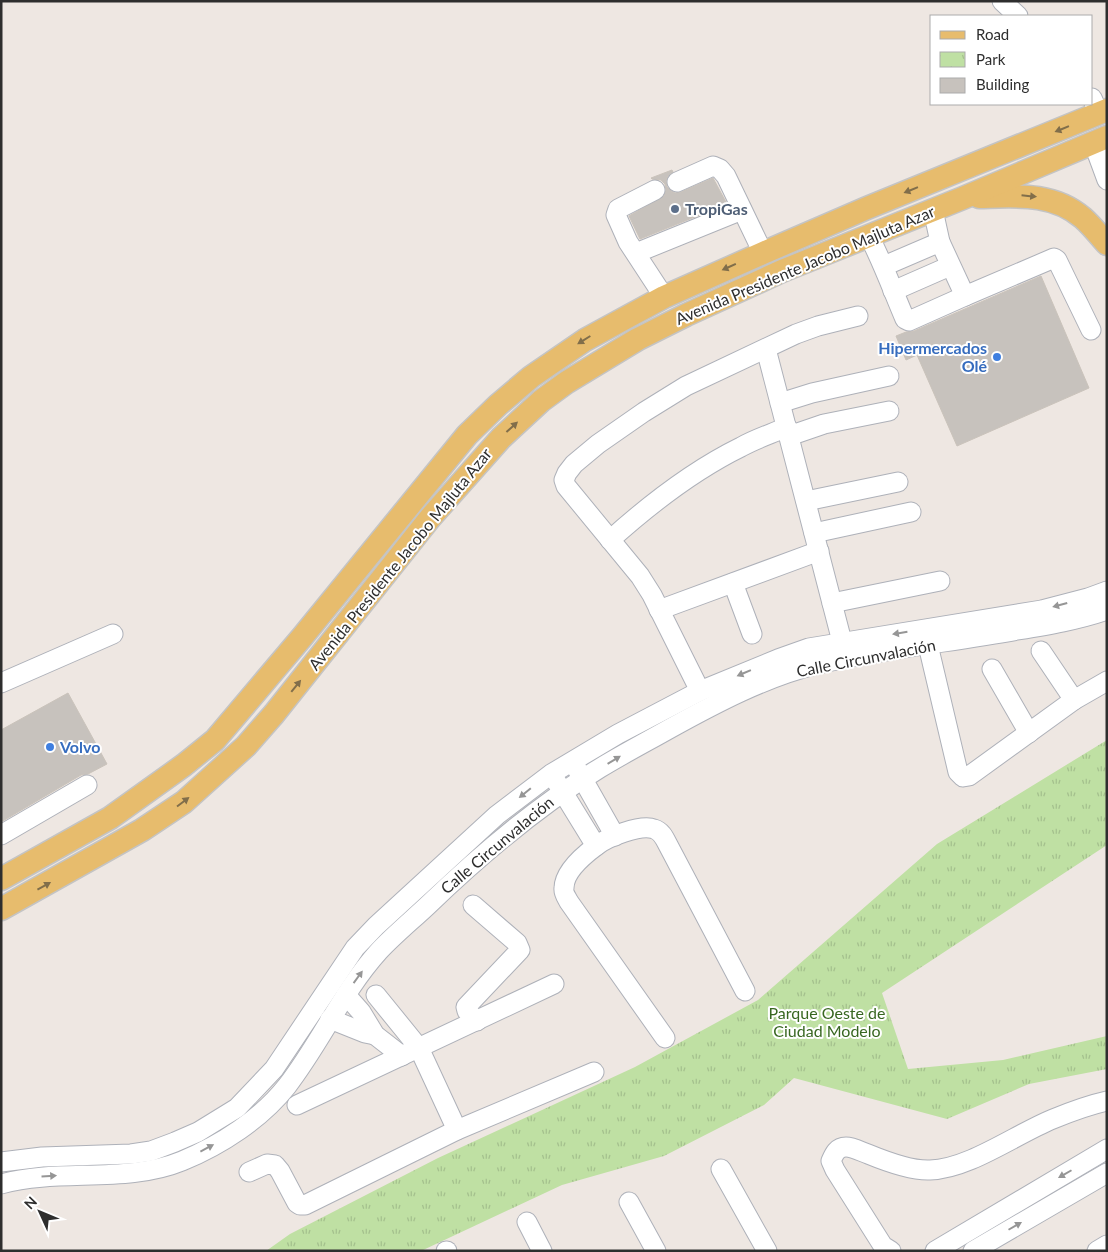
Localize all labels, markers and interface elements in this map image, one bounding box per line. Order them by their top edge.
legend [930,15,1093,105]
text: Road [976,25,1009,43]
text: Park [976,50,1006,68]
text: Building [976,75,1029,93]
one-way arrow [1054,125,1069,133]
one-way arrow [903,186,918,194]
one-way arrow [1021,192,1037,200]
place label: TropiGas [685,199,748,218]
street label: Avenida Presidente Jacobo Majluta Azar [672,201,937,328]
marker: TropiGas [669,203,681,215]
one-way arrow [722,264,736,272]
one-way arrow [578,336,591,345]
place label: Hipermercados Olé [878,338,987,375]
marker: Hipermercados Olé [991,351,1003,363]
one-way arrow [506,422,519,433]
street label: Avenida Presidente Jacobo Majluta Azar [304,444,495,673]
one-way arrow [1053,601,1068,609]
one-way arrow [892,629,908,637]
street label: Calle Circunvalación [795,635,937,680]
one-way arrow [737,670,751,678]
one-way arrow [291,680,302,693]
place label: Volvo [59,737,100,756]
marker: Volvo [44,741,56,753]
one-way arrow [608,755,621,764]
one-way arrow [518,788,532,798]
street label: Calle Circunvalación [436,792,557,897]
one-way arrow [176,797,190,807]
one-way arrow [37,882,51,890]
one-way arrow [353,970,363,984]
park label: Parque Oeste de Ciudad Modelo [769,1003,885,1040]
one-way arrow [200,1144,215,1152]
one-way arrow [1058,1170,1071,1179]
one-way arrow [42,1172,58,1180]
north arrow [15,1187,65,1237]
text: N [20,1193,40,1212]
one-way arrow [1009,1222,1022,1231]

